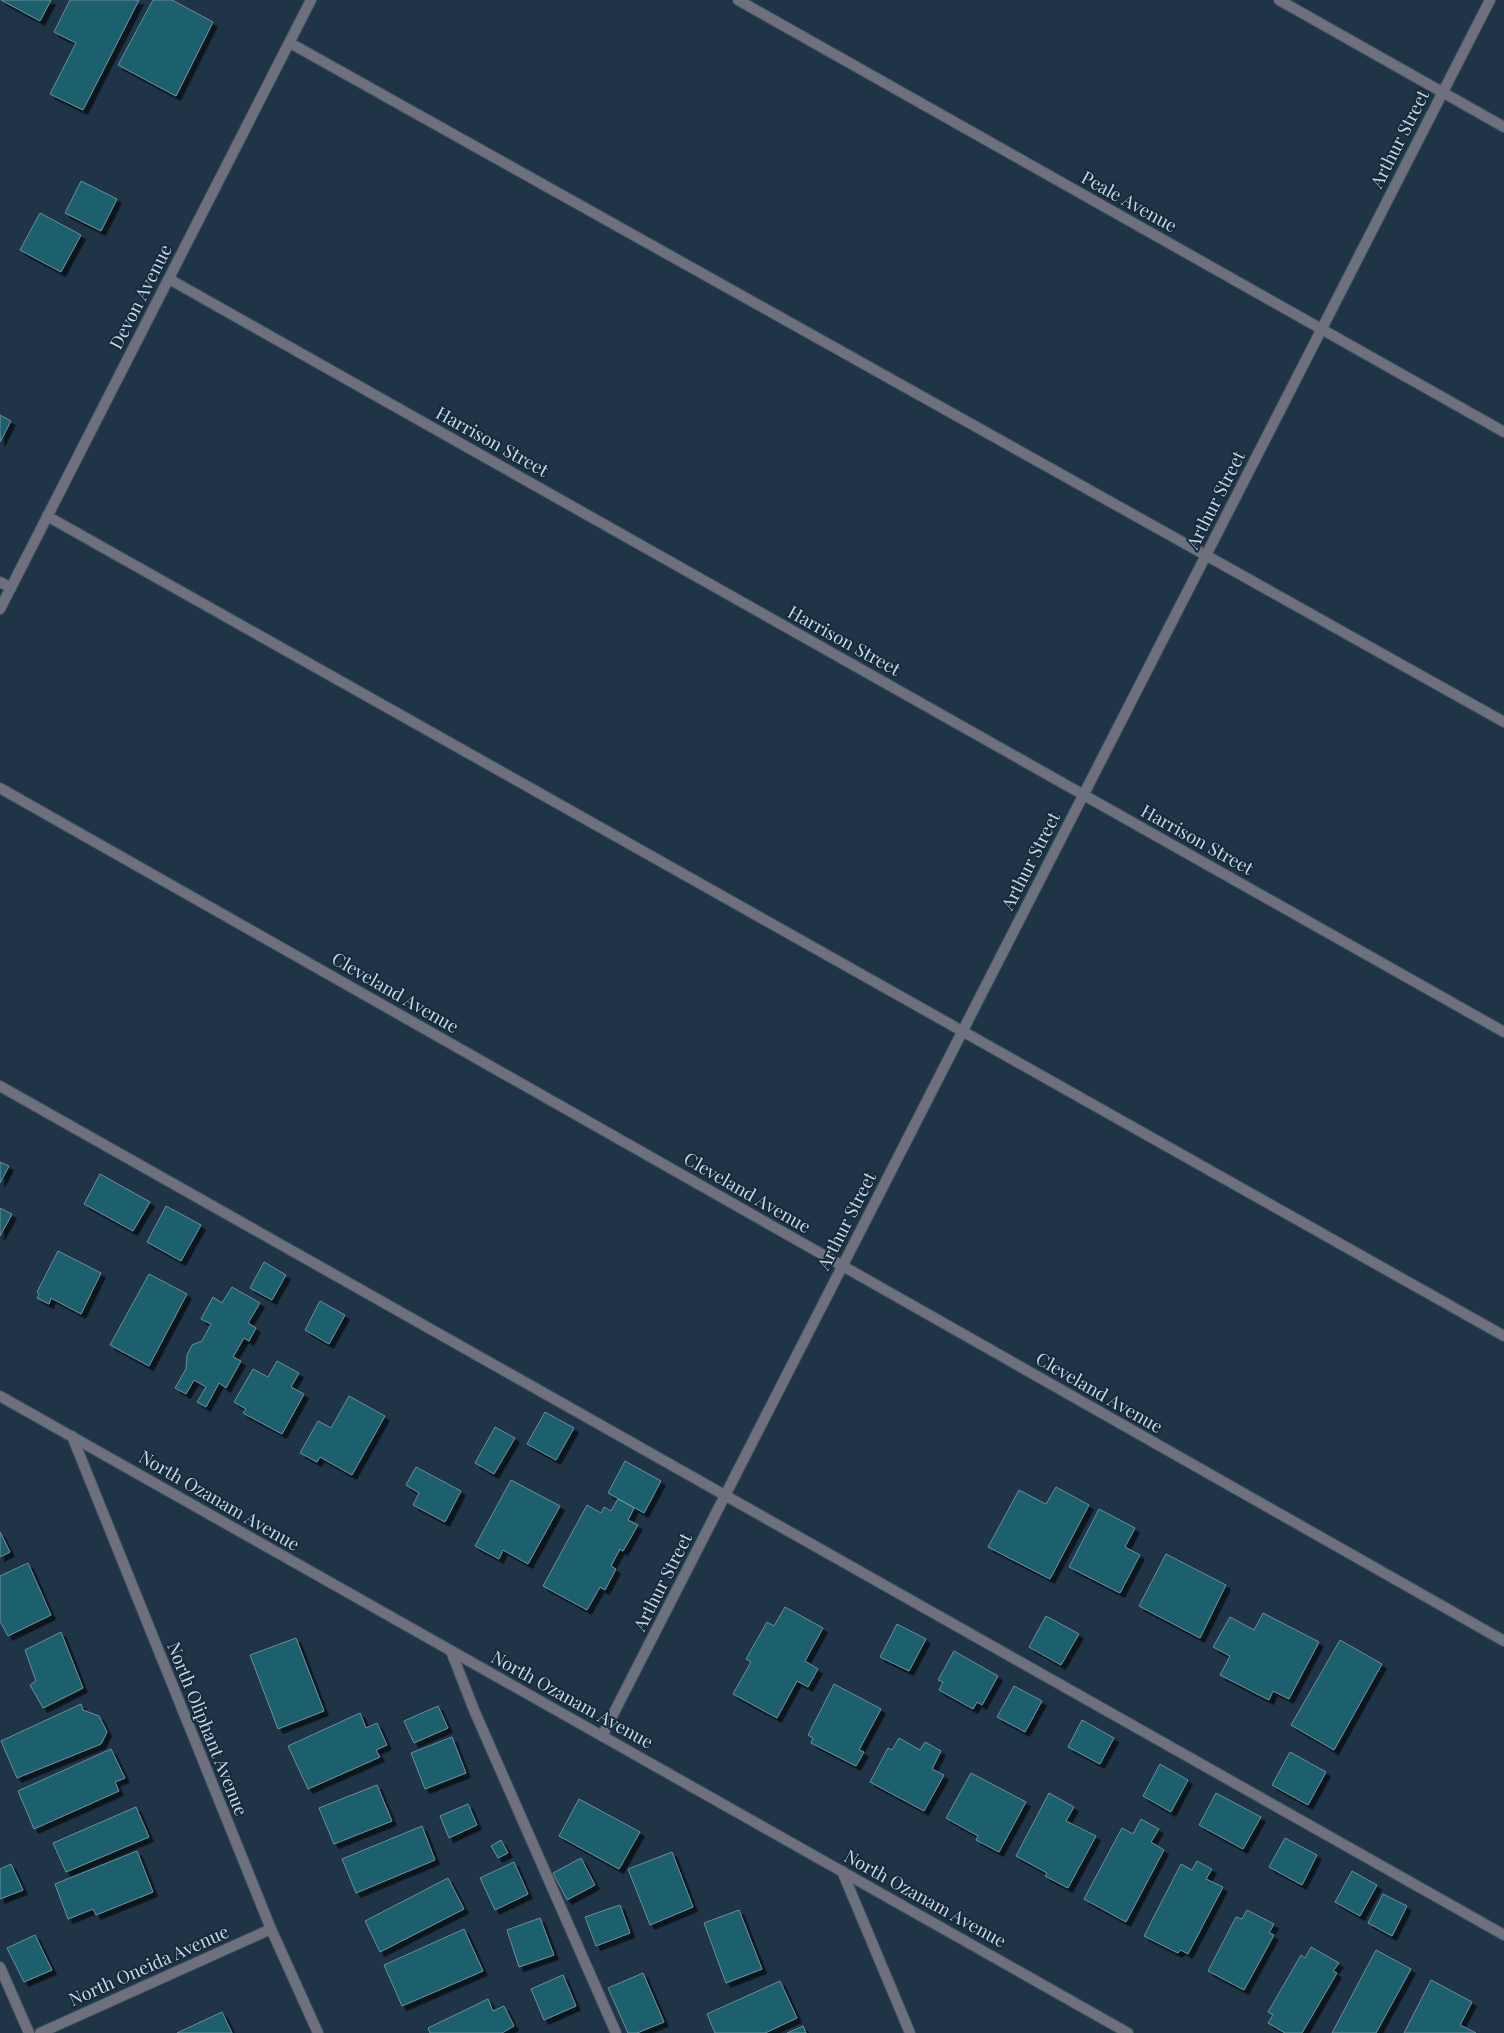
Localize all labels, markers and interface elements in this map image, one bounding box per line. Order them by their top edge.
street label: Arthur Street [1364,85,1434,193]
street label: Peale Avenue [1077,165,1182,237]
street label: Devon Avenue [103,240,177,353]
street label: Harrison Street [432,400,554,482]
street label: Arthur Street [1180,446,1250,554]
street label: Harrison Street [784,599,906,681]
street label: Harrison Street [1137,798,1259,880]
street label: Arthur Street [995,807,1065,915]
street label: Cleveland Avenue [328,946,463,1038]
street label: Cleveland Avenue [680,1146,815,1238]
street label: Arthur Street [811,1167,881,1275]
street label: Cleveland Avenue [1032,1346,1167,1438]
street label: North Ozanam Avenue [135,1444,304,1556]
street label: Arthur Street [627,1528,697,1636]
street label: North Oliphant Avenue [162,1638,254,1819]
street label: North Ozanam Avenue [487,1645,658,1754]
street label: North Ozanam Avenue [840,1844,1011,1953]
street label: North Oneida Avenue [65,1919,232,2011]

